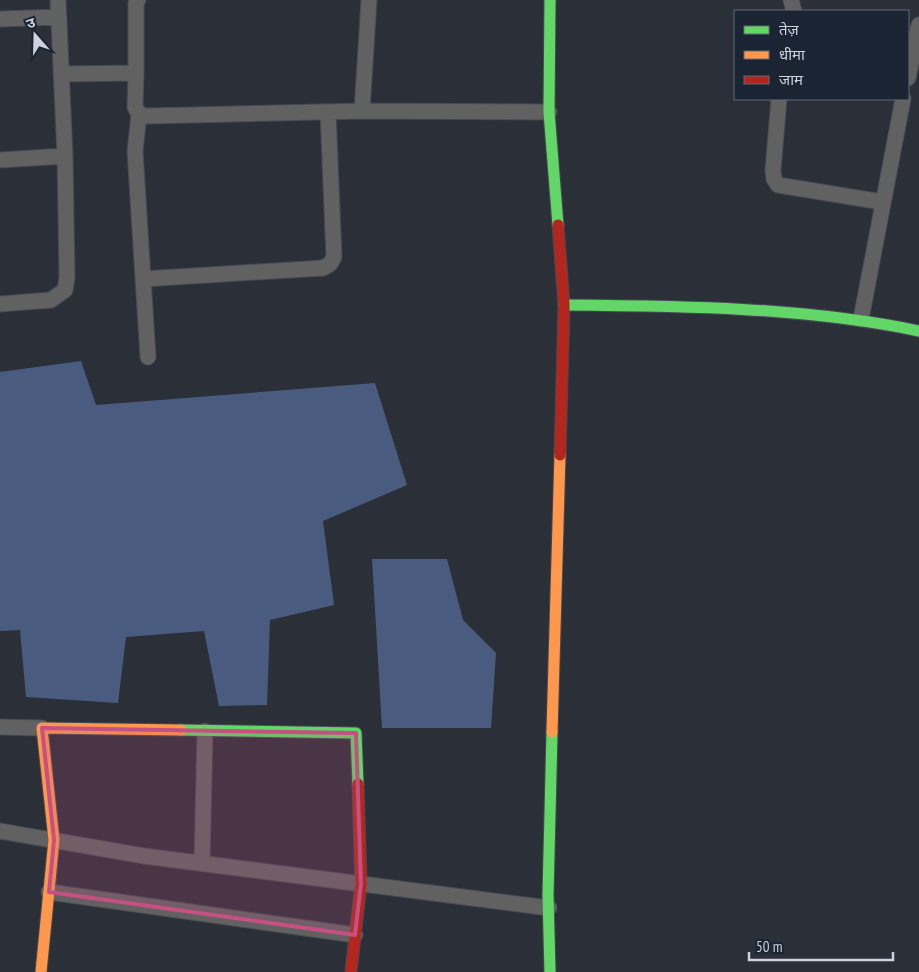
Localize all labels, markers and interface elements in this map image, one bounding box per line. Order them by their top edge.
north arrow [10,10,60,60]
legend [734,10,909,100]
text: उ [24,13,38,33]
text: तेज़ [779,20,800,39]
text: धीमा [779,45,806,64]
text: जाम [779,70,804,89]
scale bar [749,930,893,962]
text: 50 m [756,937,782,956]

